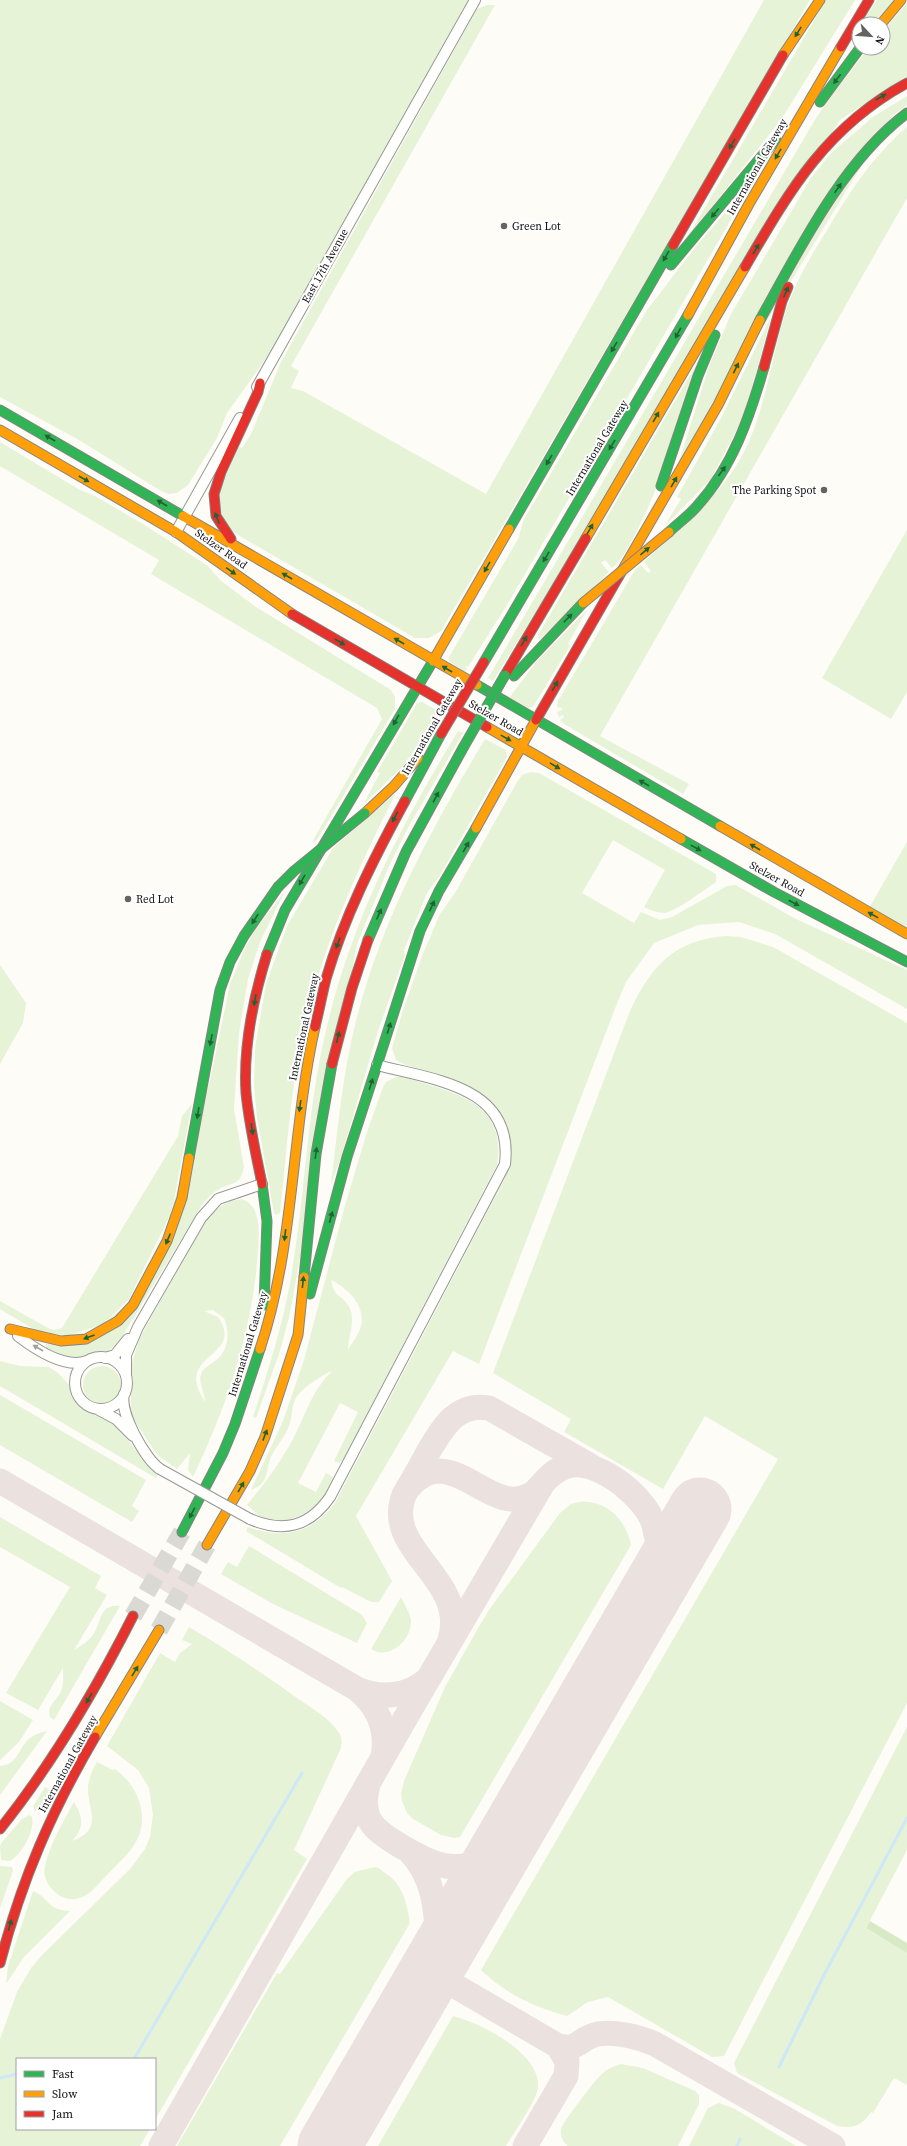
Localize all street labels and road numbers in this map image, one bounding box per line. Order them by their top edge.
street label: International Gateway [723,116,791,218]
street label: East 17th Avenue [298,226,352,306]
street label: International Gateway [562,397,632,499]
street label: Stelzer Road [192,525,251,573]
street label: International Gateway [398,676,466,778]
street label: Stelzer Road [466,696,527,740]
street label: Stelzer Road [747,858,808,901]
street label: International Gateway [285,972,323,1082]
street label: International Gateway [225,1289,271,1398]
street label: International Gateway [35,1712,101,1815]

